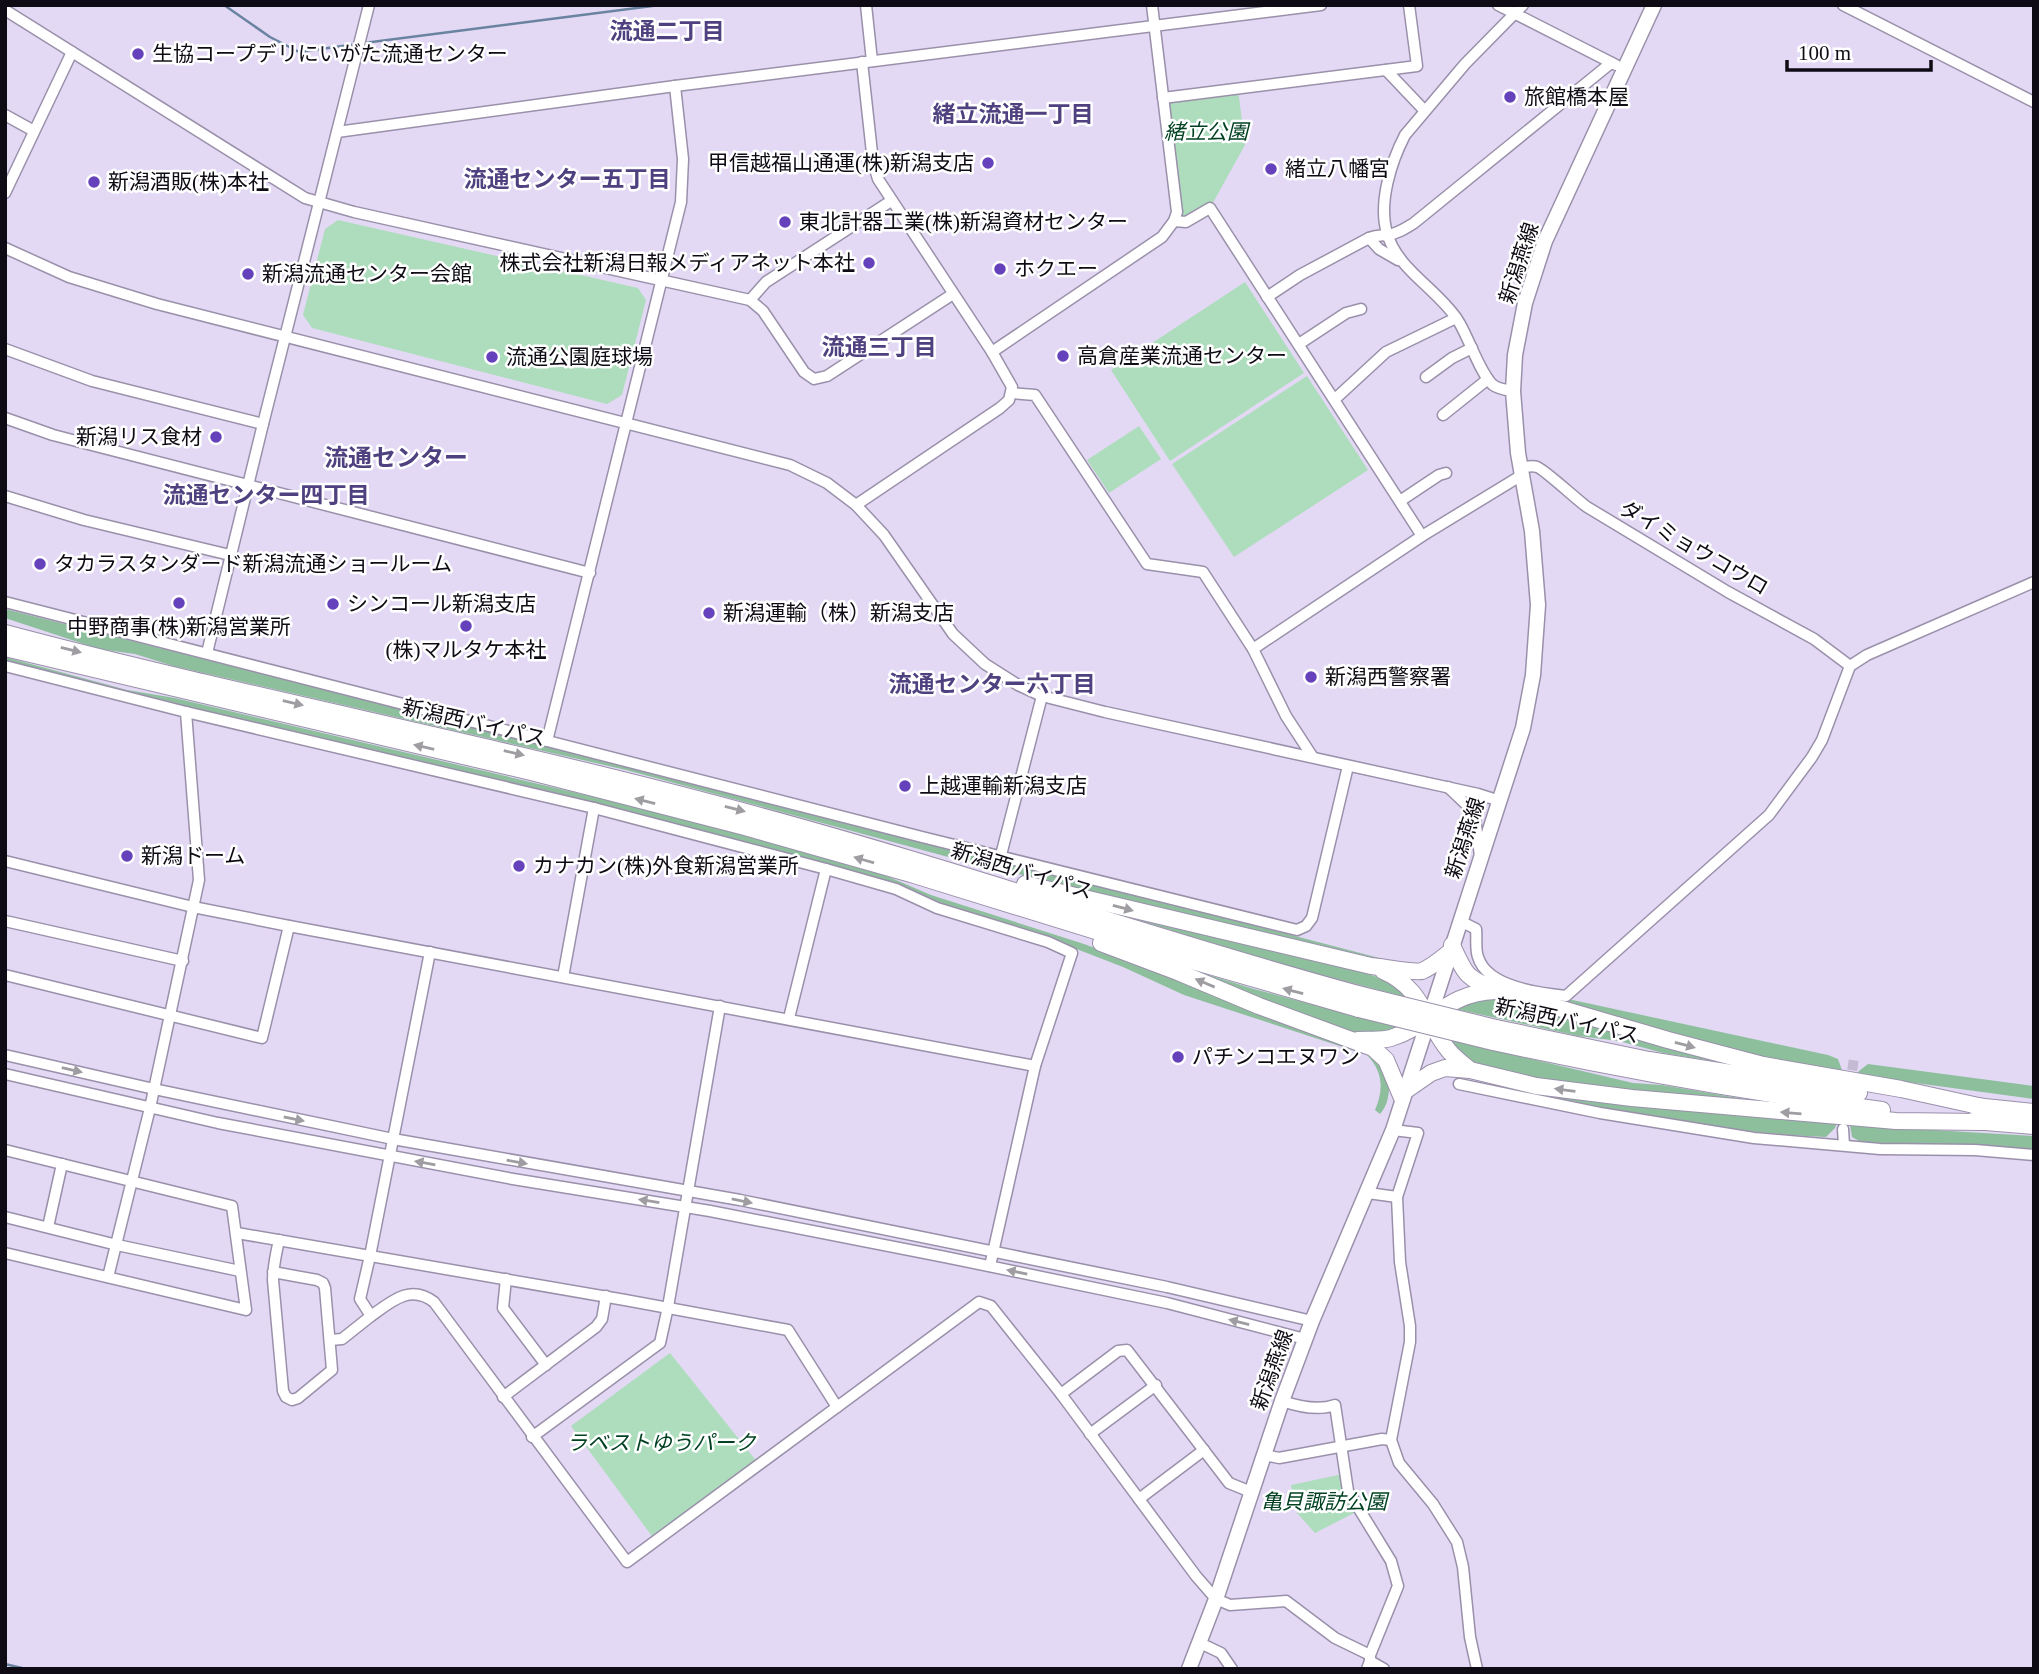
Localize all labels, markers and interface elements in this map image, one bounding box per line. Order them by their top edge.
district label: 流通二丁目 [610,19,725,44]
scale bar [1787,28,1930,72]
text: 100 m [1798,41,1851,65]
place label: 生協コープデリにいがた流通センター [152,42,508,66]
marker: 生協コープデリにいがた流通センター [130,46,146,62]
place label: 旅館橋本屋 [1524,85,1629,109]
marker: 旅館橋本屋 [1502,89,1518,105]
district label: 緒立流通一丁目 [933,102,1094,127]
park label: 緒立公園 [1164,120,1251,144]
place label: 甲信越福山通運(株)新潟支店 [708,151,974,175]
marker: 甲信越福山通運(株)新潟支店 [980,155,996,171]
place label: 緒立八幡宮 [1285,157,1390,181]
marker: 緒立八幡宮 [1263,161,1279,177]
district label: 流通センター五丁目 [464,167,671,192]
place label: 新潟酒販(株)本社 [108,170,269,194]
marker: 新潟酒販(株)本社 [86,174,102,190]
place label: 東北計器工業(株)新潟資材センター [799,210,1128,234]
marker: 東北計器工業(株)新潟資材センター [777,214,793,230]
street label: 新潟燕線 [1495,219,1543,307]
place label: 株式会社新潟日報メディアネット本社 [499,251,855,275]
marker: 株式会社新潟日報メディアネット本社 [861,255,877,271]
place label: ホクエー [1014,257,1098,281]
marker: ホクエー [992,261,1008,277]
place label: 新潟流通センター会館 [262,262,472,286]
marker: 新潟流通センター会館 [240,266,256,282]
district label: 流通三丁目 [822,335,937,360]
place label: 高倉産業流通センター [1077,344,1287,368]
place label: 流通公園庭球場 [506,345,653,369]
marker: 高倉産業流通センター [1055,348,1071,364]
marker: 流通公園庭球場 [484,349,500,365]
place label: 新潟リス食材 [76,425,202,449]
marker: 新潟リス食材 [208,429,224,445]
district label: 流通センター [324,445,468,471]
district label: 流通センター四丁目 [163,483,370,508]
street label: ダイミョウコウロ [1616,496,1772,600]
place label: タカラスタンダード新潟流通ショールーム [54,552,452,576]
marker: タカラスタンダード新潟流通ショールーム [32,556,48,572]
place label: シンコール新潟支店 [347,592,536,616]
marker: 中野商事(株)新潟営業所 [171,595,187,611]
marker: シンコール新潟支店 [325,596,341,612]
place label: 新潟運輸（株）新潟支店 [723,601,954,625]
marker: 新潟運輸（株）新潟支店 [701,605,717,621]
place label: 中野商事(株)新潟営業所 [67,615,291,639]
marker: (株)マルタケ本社 [458,618,474,634]
place label: (株)マルタケ本社 [386,638,547,662]
one-way arrow [60,645,82,656]
place label: 新潟西警察署 [1325,665,1451,689]
marker: 新潟西警察署 [1303,669,1319,685]
district label: 流通センター六丁目 [889,672,1096,697]
street label: 新潟西バイパス [400,695,548,751]
one-way arrow [282,697,304,708]
one-way arrow [413,742,435,753]
one-way arrow [504,748,526,759]
place label: 上越運輸新潟支店 [919,774,1087,798]
marker: 上越運輸新潟支店 [897,778,913,794]
street label: 新潟燕線 [1441,794,1489,882]
one-way arrow [634,795,656,806]
one-way arrow [724,804,746,815]
street label: 新潟西バイパス [948,838,1096,904]
place label: 新潟ドーム [141,844,245,868]
marker: 新潟ドーム [119,848,135,864]
place label: カナカン(株)外食新潟営業所 [533,854,799,878]
one-way arrow [854,855,875,865]
marker: カナカン(株)外食新潟営業所 [511,858,527,874]
one-way arrow [1112,903,1134,914]
one-way arrow [1195,977,1215,989]
one-way arrow [1282,985,1303,995]
street label: 新潟西バイパス [1493,994,1641,1048]
one-way arrow [1675,1040,1697,1051]
place label: パチンコエヌワン [1192,1045,1360,1069]
marker: パチンコエヌワン [1170,1049,1186,1065]
one-way arrow [61,1065,83,1076]
one-way arrow [1554,1084,1576,1095]
one-way arrow [1780,1107,1802,1118]
one-way arrow [283,1113,305,1124]
one-way arrow [414,1157,436,1168]
one-way arrow [506,1157,528,1168]
one-way arrow [638,1195,660,1206]
one-way arrow [731,1195,753,1206]
one-way arrow [1006,1267,1028,1278]
one-way arrow [1228,1316,1250,1327]
street label: 新潟燕線 [1246,1326,1298,1414]
park label: ラベストゆうパーク [566,1431,757,1455]
park label: 亀貝諏訪公園 [1261,1490,1390,1514]

